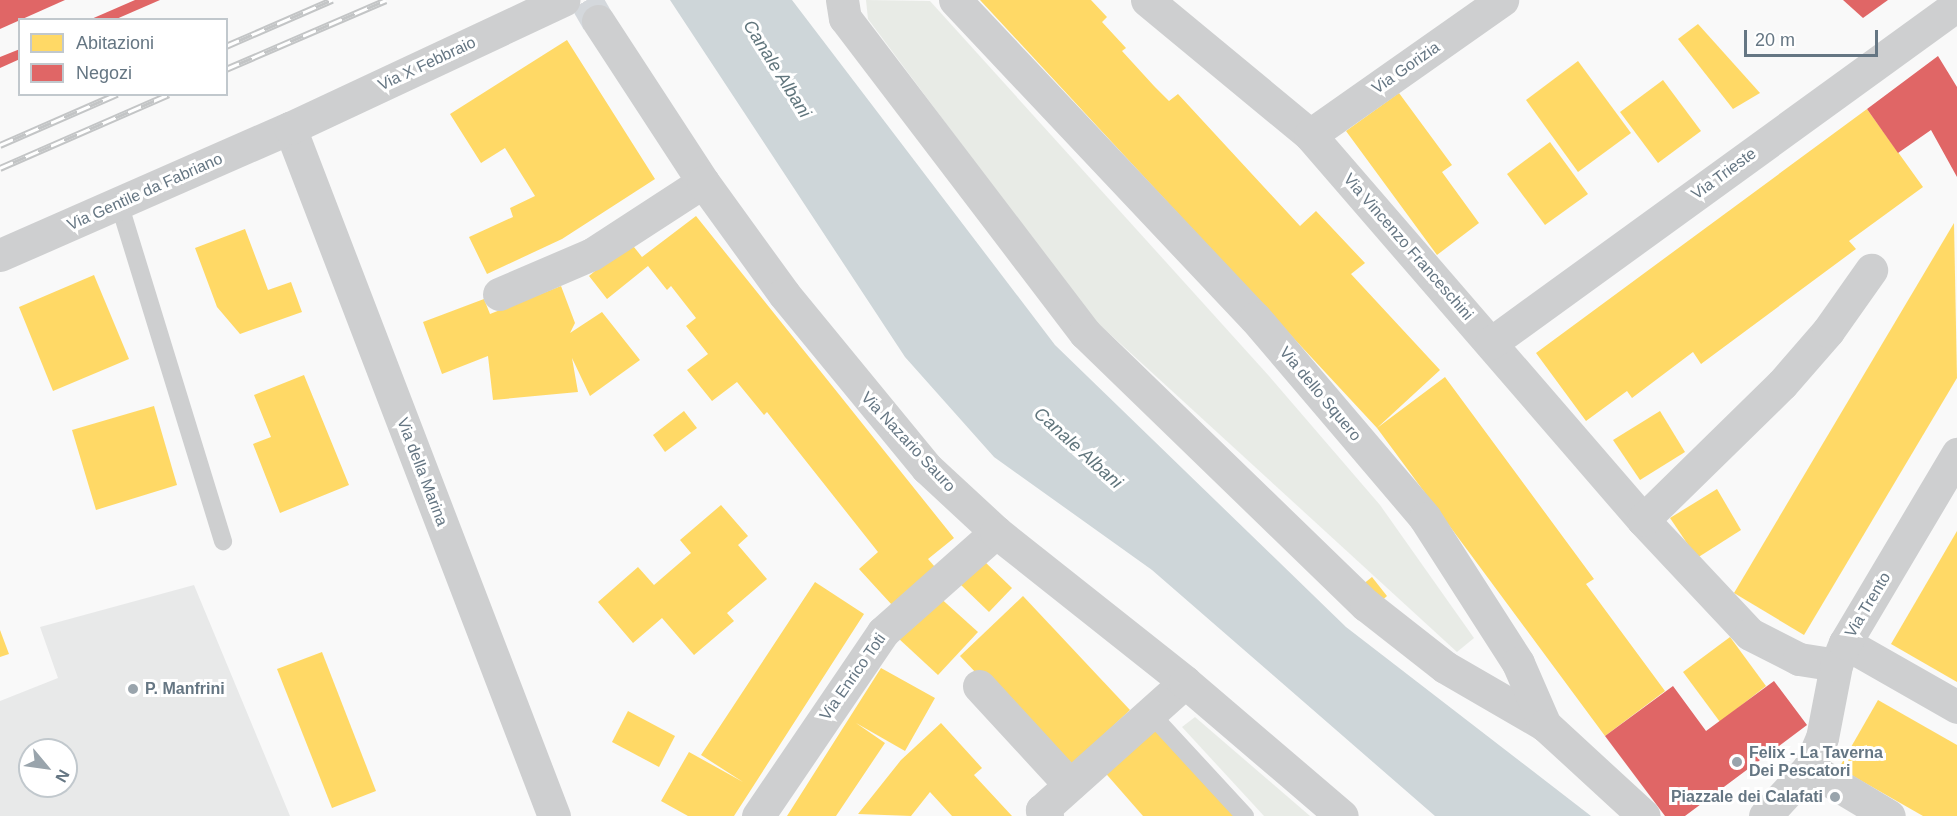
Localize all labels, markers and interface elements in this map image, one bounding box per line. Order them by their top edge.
water label: Canale Albani [738,16,816,122]
legend [18,18,228,96]
scale bar [1747,18,1880,56]
text: 20 m [1755,30,1795,50]
text: Abitazioni [76,33,154,53]
street label: Via X Febbraio [375,33,479,95]
street label: Via Gorizia [1369,38,1443,98]
text: Negozi [76,63,132,83]
street label: Via Trieste [1688,144,1760,204]
street label: Via Gentile da Fabriano [64,149,226,235]
street label: Via Vincenzo Franceschini [1339,170,1477,324]
street label: Via dello Squero [1275,343,1365,445]
street label: Via Nazario Sauro [857,388,959,496]
water label: Canale Albani [1029,402,1127,494]
street label: Via della Marina [393,415,451,529]
street label: Via Trento [1841,569,1895,641]
street label: Via Enrico Toti [816,630,890,724]
place label: P. Manfrini [145,679,225,699]
marker: P. Manfrini [126,682,140,696]
north arrow [18,738,78,798]
place label: Felix - La Taverna Dei Pescatori [1749,743,1883,781]
marker: Felix - La Taverna Dei Pescatori [1730,755,1744,769]
text: N [52,767,73,785]
place label: Piazzale dei Calafati [1671,787,1823,807]
marker: Piazzale dei Calafati [1828,790,1842,804]

